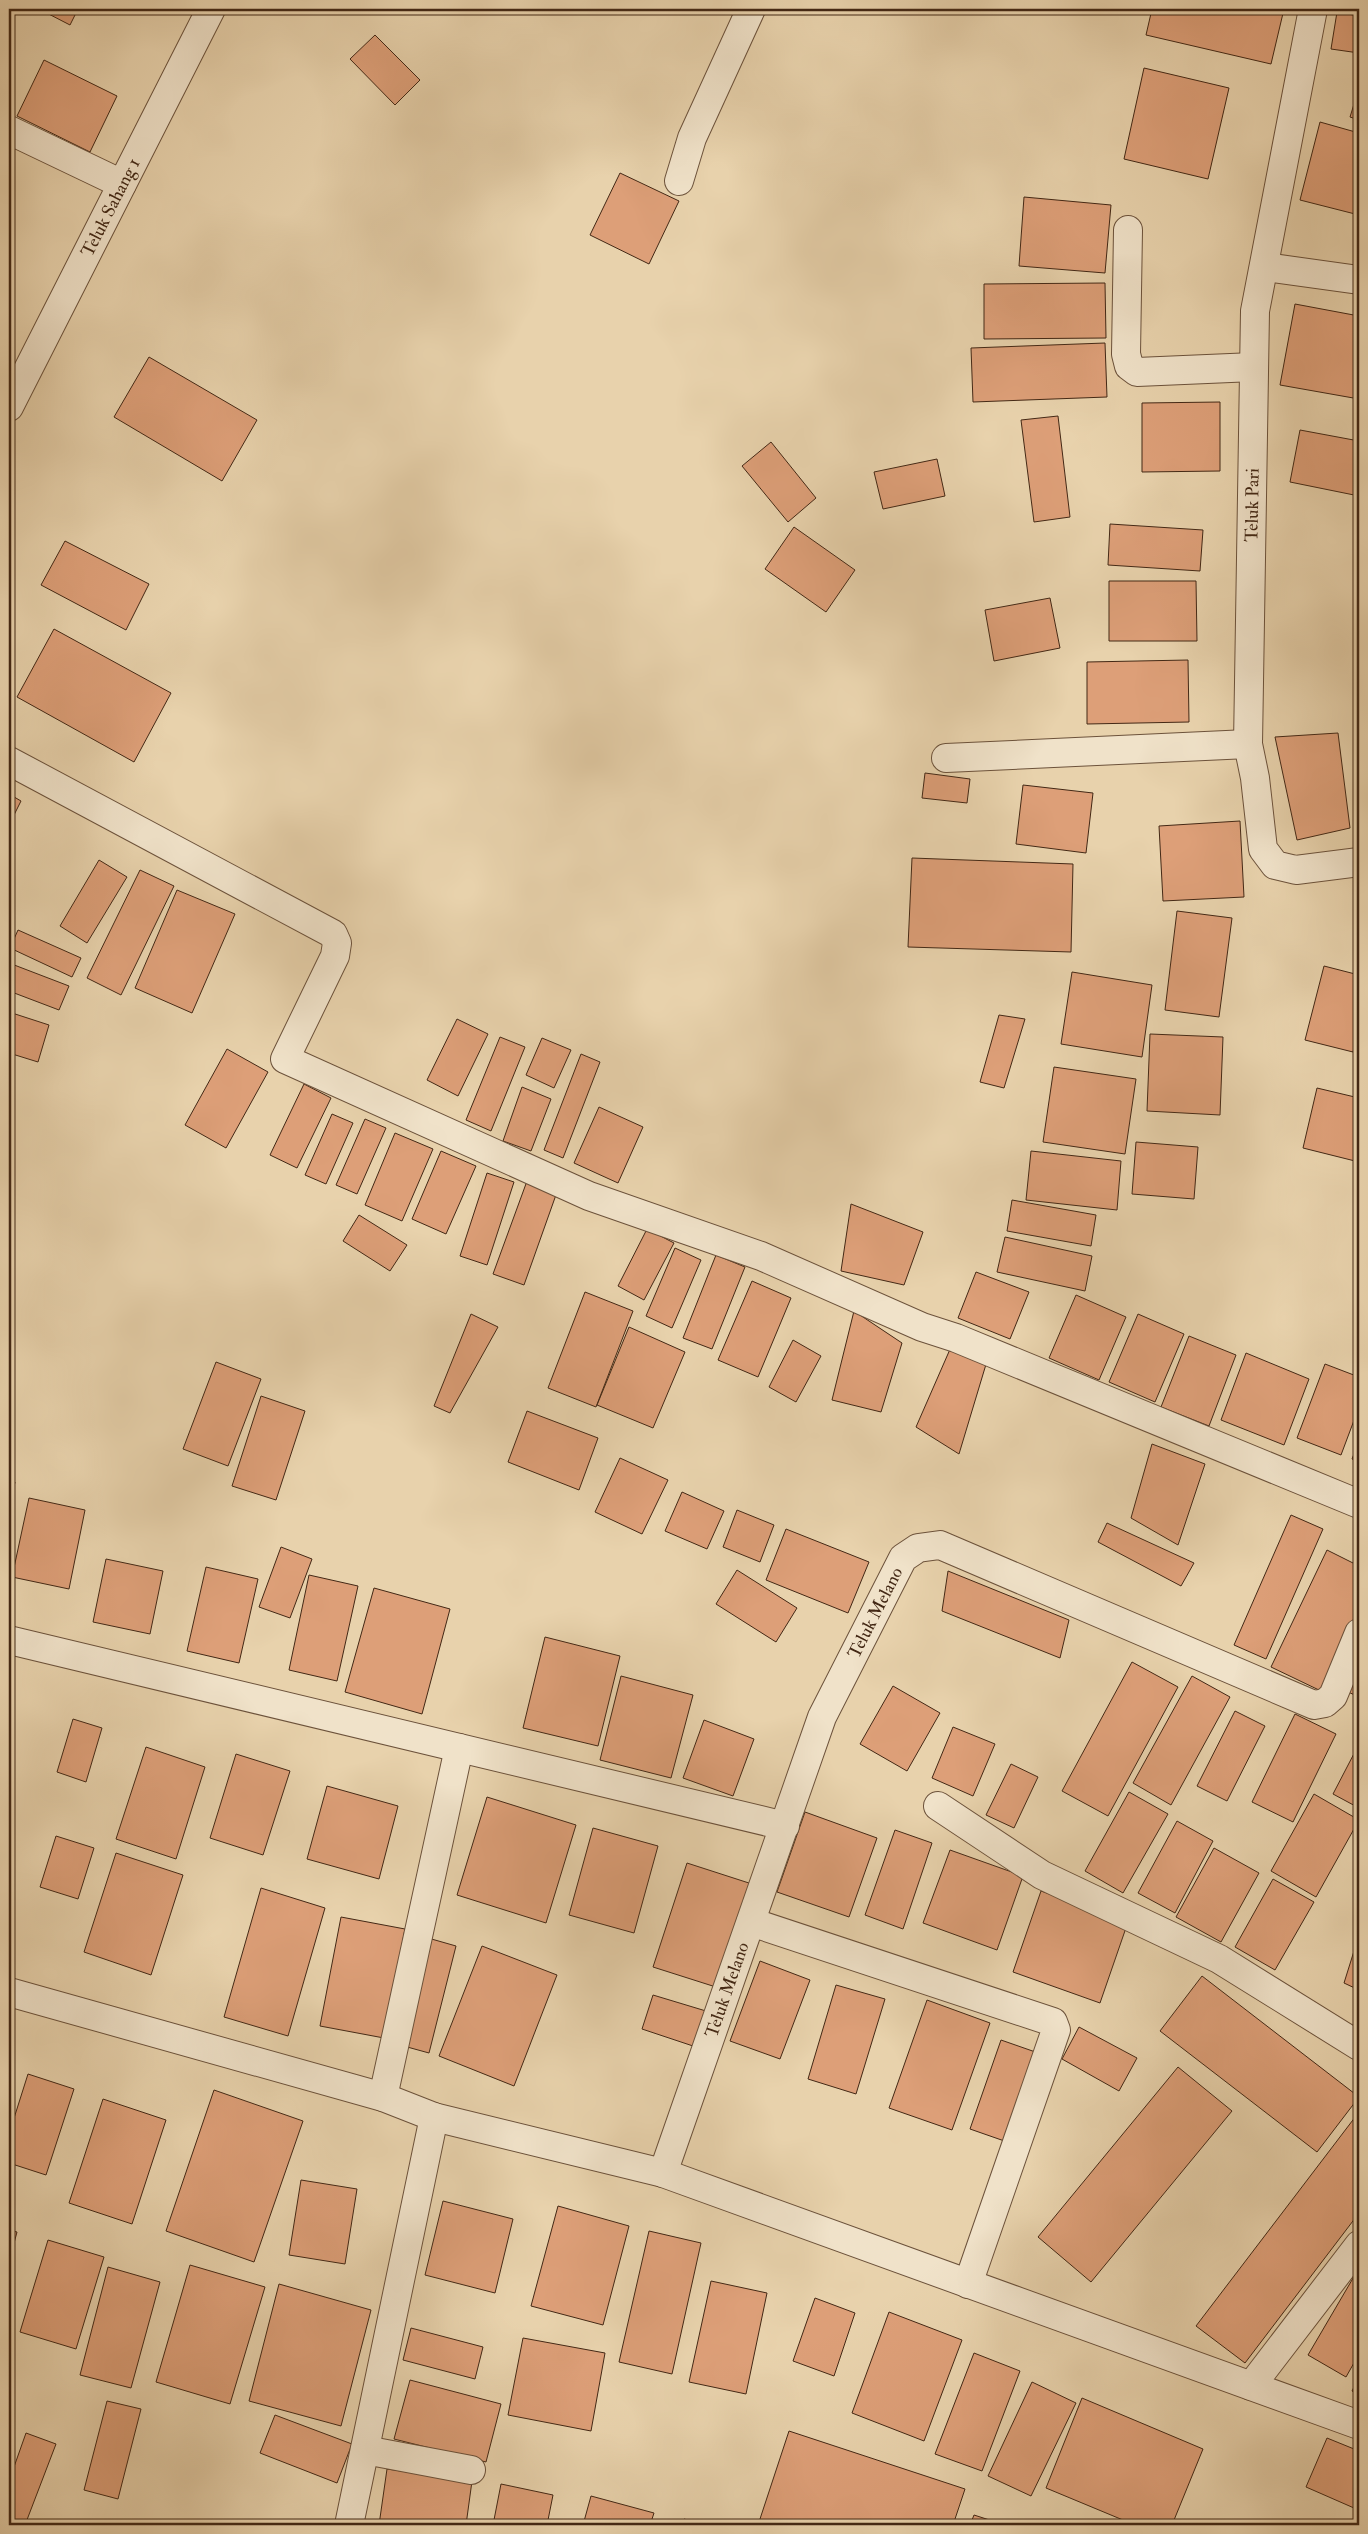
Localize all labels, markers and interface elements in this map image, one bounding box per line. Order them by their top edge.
street label: Teluk Sahang 1 [76,154,145,261]
street label: Teluk Pari [1240,468,1265,542]
street label: Teluk Melano [843,1563,909,1662]
street label: Teluk Melano [700,1939,755,2041]

